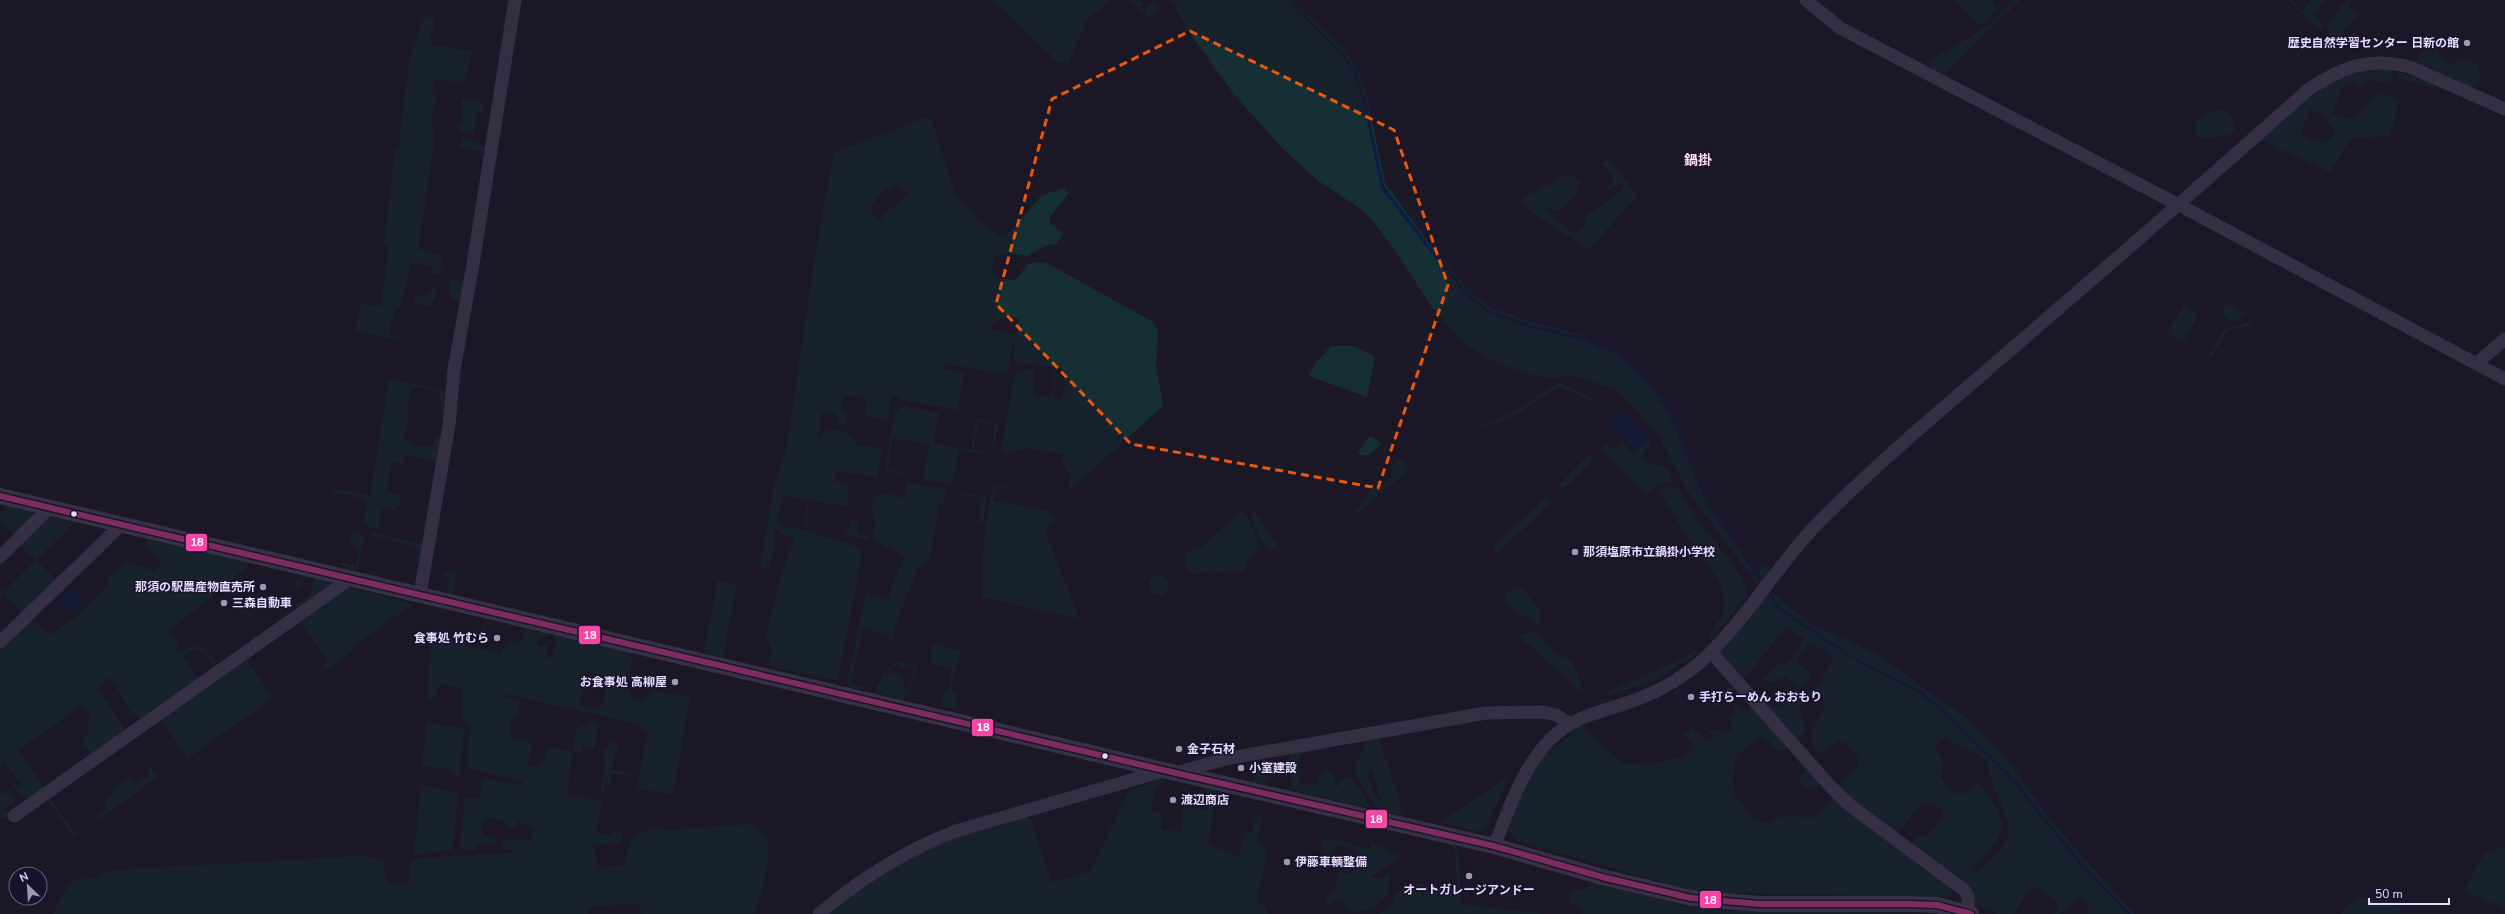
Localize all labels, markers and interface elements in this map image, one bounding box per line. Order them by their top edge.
place label: 歴史自然学習センター 日新の館 [2288,35,2459,51]
marker: 歴史自然学習センター 日新の館 [2462,38,2472,48]
district label: 鍋掛 [1684,151,1712,170]
unlabelled marker [69,509,79,519]
line badge: 18 [185,533,208,552]
text: 18 [190,535,204,550]
place label: 那須塩原市立鍋掛小学校 [1583,544,1715,560]
marker: 那須塩原市立鍋掛小学校 [1570,547,1580,557]
place label: 那須の駅農産物直売所 [135,579,255,595]
marker: 那須の駅農産物直売所 [258,582,268,592]
place label: 三森自動車 [232,595,292,611]
marker: 三森自動車 [219,598,229,608]
line badge: 18 [578,625,601,645]
text: 18 [583,628,597,643]
place label: 食事処 竹むら [414,630,489,646]
marker: 食事処 竹むら [492,633,502,643]
place label: お食事処 高柳屋 [580,674,667,690]
marker: お食事処 高柳屋 [670,677,680,687]
place label: 手打らーめん おおもり [1699,689,1822,705]
marker: 手打らーめん おおもり [1686,692,1696,702]
line badge: 18 [971,718,994,737]
text: 18 [976,720,990,735]
place label: 金子石材 [1187,741,1235,757]
marker: 金子石材 [1174,744,1184,754]
unlabelled marker [1100,751,1110,761]
place label: 小室建設 [1249,760,1297,776]
marker: 小室建設 [1236,763,1246,773]
place label: 渡辺商店 [1181,792,1229,808]
marker: 渡辺商店 [1168,795,1178,805]
line badge: 18 [1365,809,1388,829]
text: 18 [1369,812,1383,827]
place label: 伊藤車輌整備 [1295,854,1367,870]
marker: 伊藤車輌整備 [1282,857,1292,867]
north arrow [8,866,48,906]
text: N [17,869,31,886]
marker: オートガレージアンドー [1464,871,1474,881]
scale bar [2369,880,2449,906]
place label: オートガレージアンドー [1403,882,1535,898]
text: 50 m [2375,886,2403,902]
line badge: 18 [1699,890,1722,909]
text: 18 [1703,893,1717,908]

